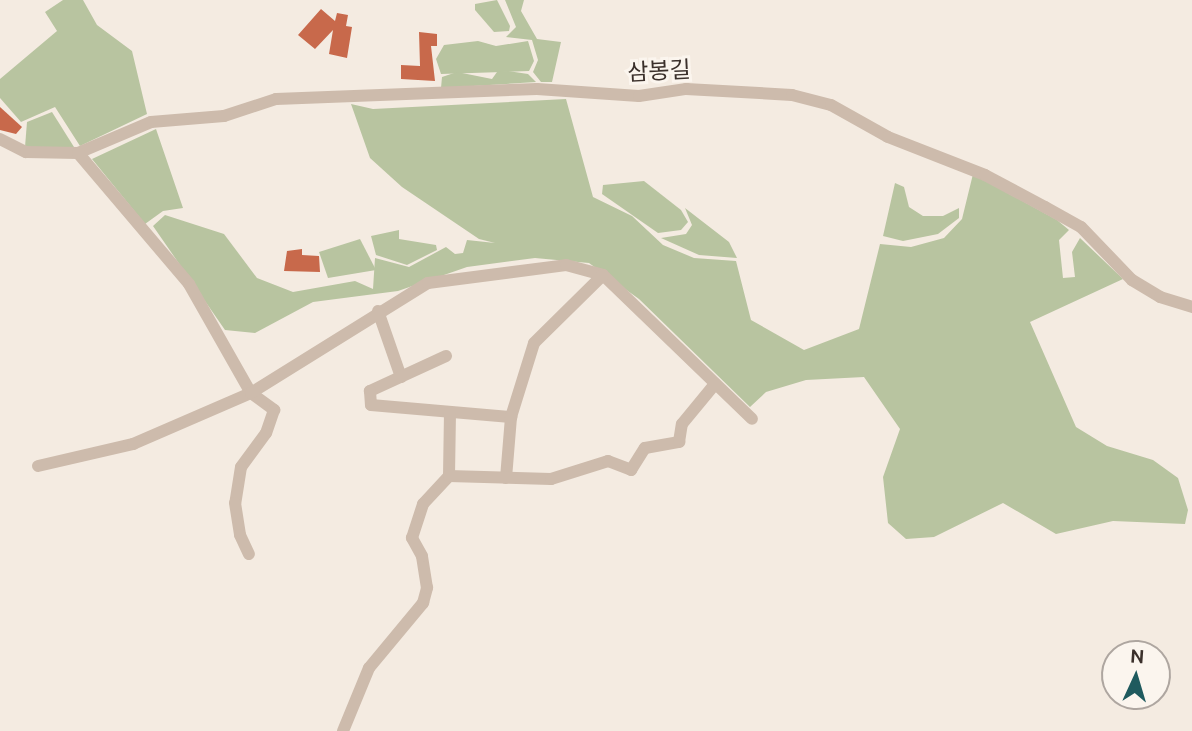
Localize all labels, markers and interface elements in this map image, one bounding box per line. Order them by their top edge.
street label: 삼봉길 [627,56,691,86]
north arrow [1101,640,1171,710]
text: N [1129,645,1145,668]

